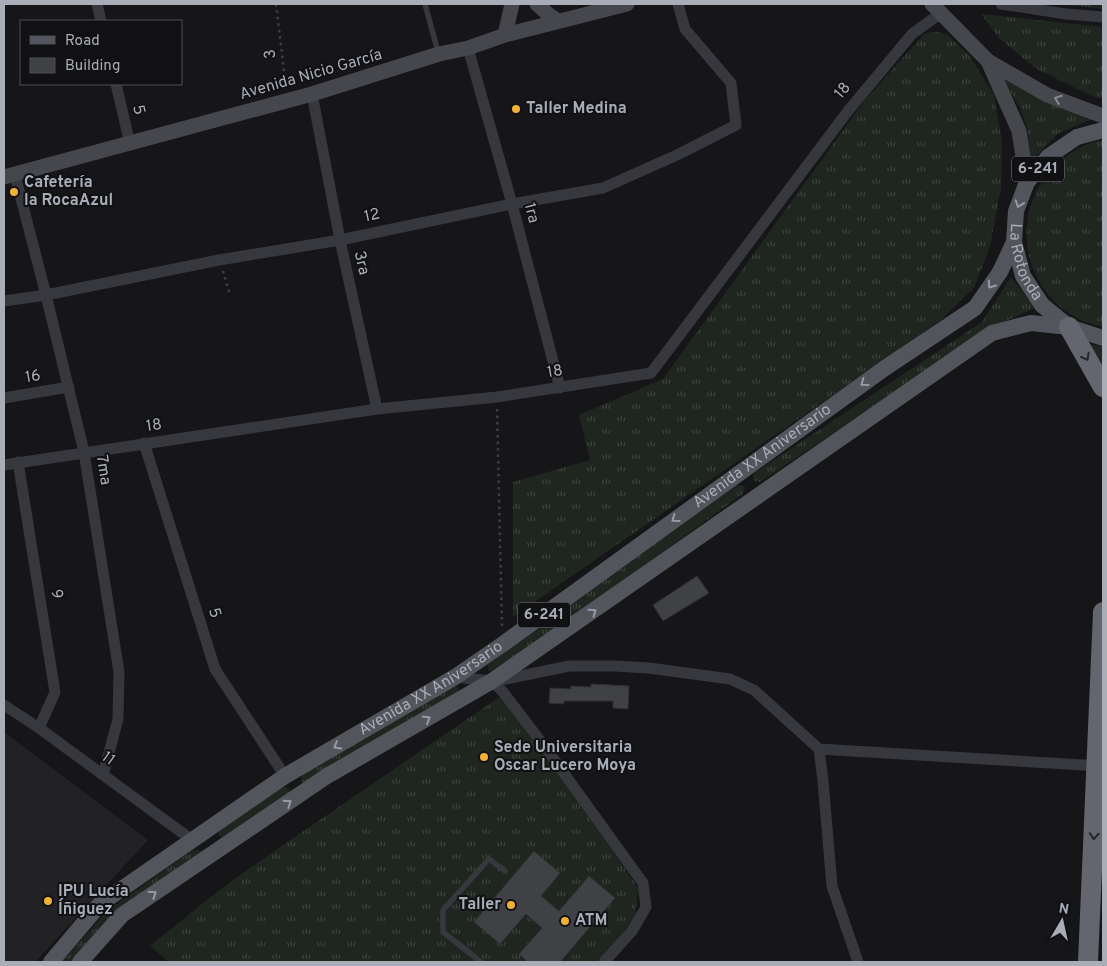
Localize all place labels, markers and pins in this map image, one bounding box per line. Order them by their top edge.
place label: Taller Medina [526,99,627,119]
marker: Taller Medina [510,103,522,115]
place label: Cafetería la RocaAzul [24,173,113,211]
marker: Cafetería la RocaAzul [8,186,20,198]
place label: Sede Universitaria Oscar Lucero Moya [494,738,636,776]
marker: Sede Universitaria Oscar Lucero Moya [478,751,490,763]
place label: IPU Lucía Íñiguez [58,882,129,920]
marker: IPU Lucía Íñiguez [42,895,54,907]
place label: Taller [459,895,501,915]
marker: Taller [505,899,517,911]
place label: ATM [575,911,607,931]
marker: ATM [559,915,571,927]

